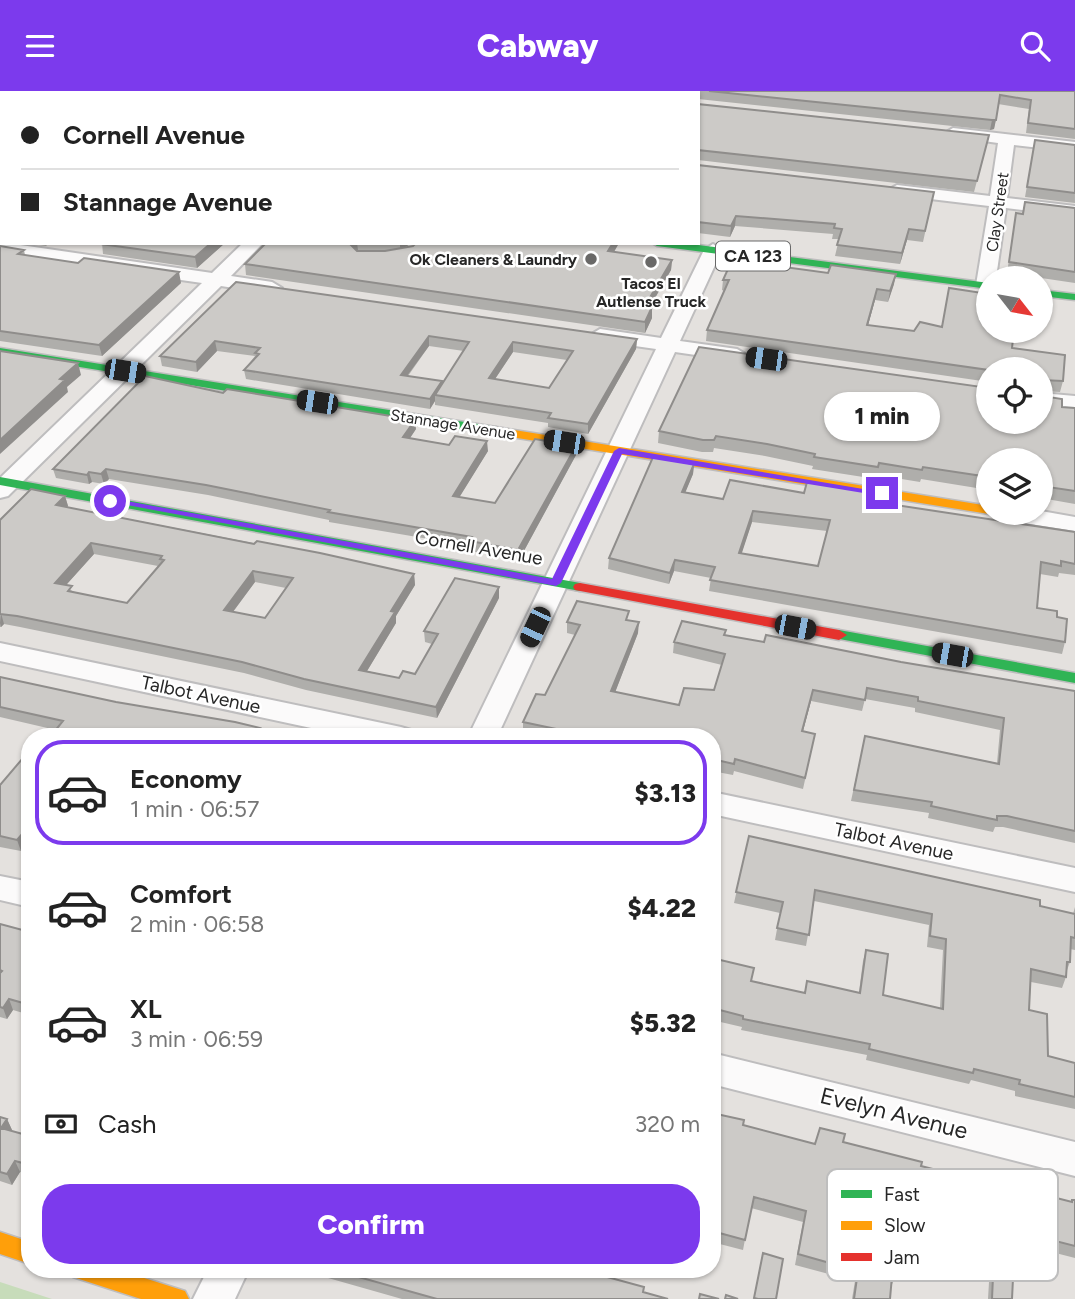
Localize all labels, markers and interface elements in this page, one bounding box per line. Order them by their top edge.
icon: menu [21,27,59,65]
text: Cabway [477,27,598,65]
icon: search [1016,27,1054,65]
text: Cornell Avenue [63,119,245,151]
street label: Clay Street [983,171,1012,253]
text: Stannage Avenue [63,186,272,218]
road number: CA 123 [716,241,790,271]
place label: Ok Cleaners & Laundry [410,250,578,269]
marker: Ok Cleaners & Laundry [583,251,599,267]
marker: Tacos El Autlense Truck [643,254,659,270]
north arrow [976,266,1054,343]
map controls [976,266,1053,525]
place label: Tacos El Autlense Truck [596,274,706,311]
car [744,346,789,372]
car [103,357,148,385]
button: locate [976,357,1053,434]
car [295,388,340,416]
callout: 1 min [824,391,940,441]
text: 1 min [855,402,909,430]
street label: Stannage Avenue [389,405,517,444]
car [542,428,587,456]
button: layers [976,448,1053,525]
route end [866,477,898,509]
route start [94,485,126,517]
street label: Cornell Avenue [413,525,545,570]
car [517,604,554,650]
car [773,613,818,641]
car [930,641,975,669]
street label: Talbot Avenue [139,671,263,718]
icon: car [46,761,109,824]
text: Economy [130,763,242,795]
text: $3.13 [635,777,696,809]
text: 1 min · 06:57 [130,795,259,823]
street label: Talbot Avenue [832,818,956,865]
icon: car [46,876,109,939]
text: Comfort [130,878,232,910]
text: $4.22 [628,892,696,924]
text: 2 min · 06:58 [130,910,264,938]
icon: car [46,991,109,1054]
text: XL [130,993,162,1025]
text: $5.32 [630,1007,696,1039]
text: 3 min · 06:59 [130,1025,263,1053]
street label: Evelyn Avenue [817,1081,971,1145]
icon: cash [42,1105,80,1143]
text: Cash [98,1108,157,1140]
text: 320 m [635,1110,700,1138]
legend [827,1169,1058,1281]
text: Fast [884,1183,920,1206]
button: Confirm [42,1184,700,1264]
text: Slow [884,1214,926,1237]
text: Jam [884,1246,920,1269]

